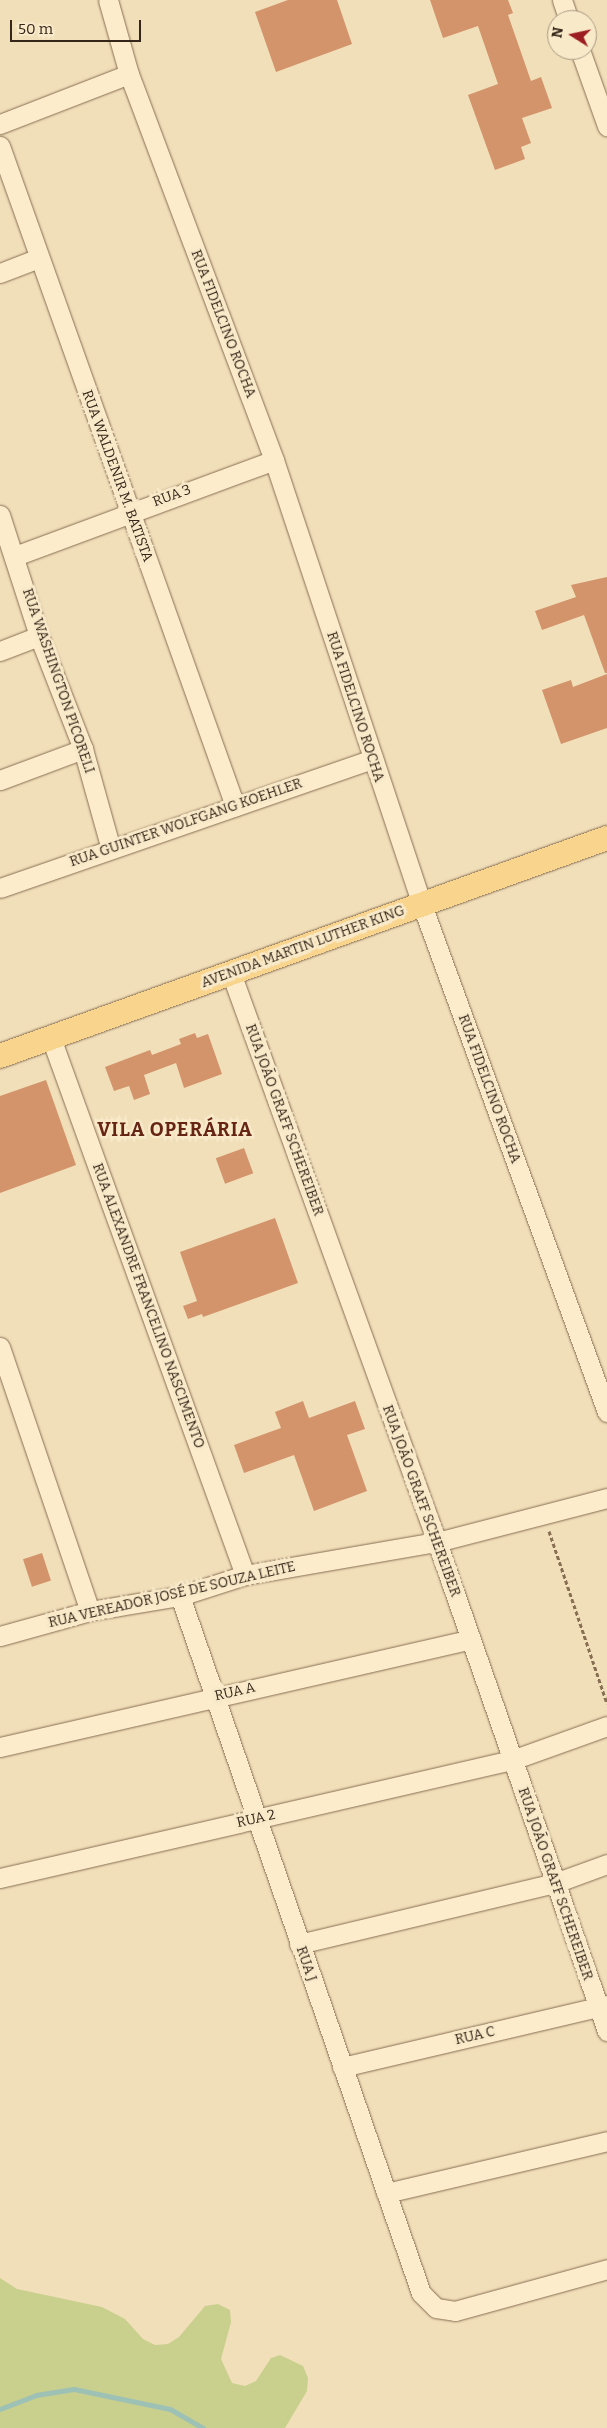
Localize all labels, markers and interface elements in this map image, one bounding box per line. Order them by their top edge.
scale bar [12,10,144,42]
north arrow [547,10,597,60]
text: 50 m [18,20,53,38]
text: N [548,26,567,39]
street label: RUA FIDELCINO ROCHA [187,248,259,400]
street label: RUA WALDENIR M. BATISTA [78,388,156,564]
street label: RUA 3 [151,481,193,511]
street label: RUA WASHINGTON PICORELI [18,586,98,776]
street label: RUA FIDELCINO ROCHA [323,630,387,784]
street label: RUA GUINTER WOLFGANG KOEHLER [68,775,304,871]
street label: AVENIDA MARTIN LUTHER KING [199,902,407,992]
street label: RUA FIDELCINO ROCHA [454,1012,524,1166]
street label: RUA JOÃO GRAFF SCHEREIBER [241,1022,327,1218]
district label: VILA OPERÁRIA [96,1119,254,1141]
street label: RUA ALEXANDRE FRANCELINO NASCIMENTO [88,1161,208,1451]
street label: RUA JOÃO GRAFF SCHEREIBER [378,1403,464,1599]
street label: RUA VEREADOR JOSÉ DE SOUZA LEITE [47,1558,297,1632]
street label: RUA A [213,1679,257,1705]
street label: RUA JOÃO GRAFF SCHEREIBER [514,1785,596,1983]
street label: RUA 2 [235,1806,277,1832]
street label: RUA J [292,1944,320,1984]
street label: RUA C [453,2023,497,2049]

